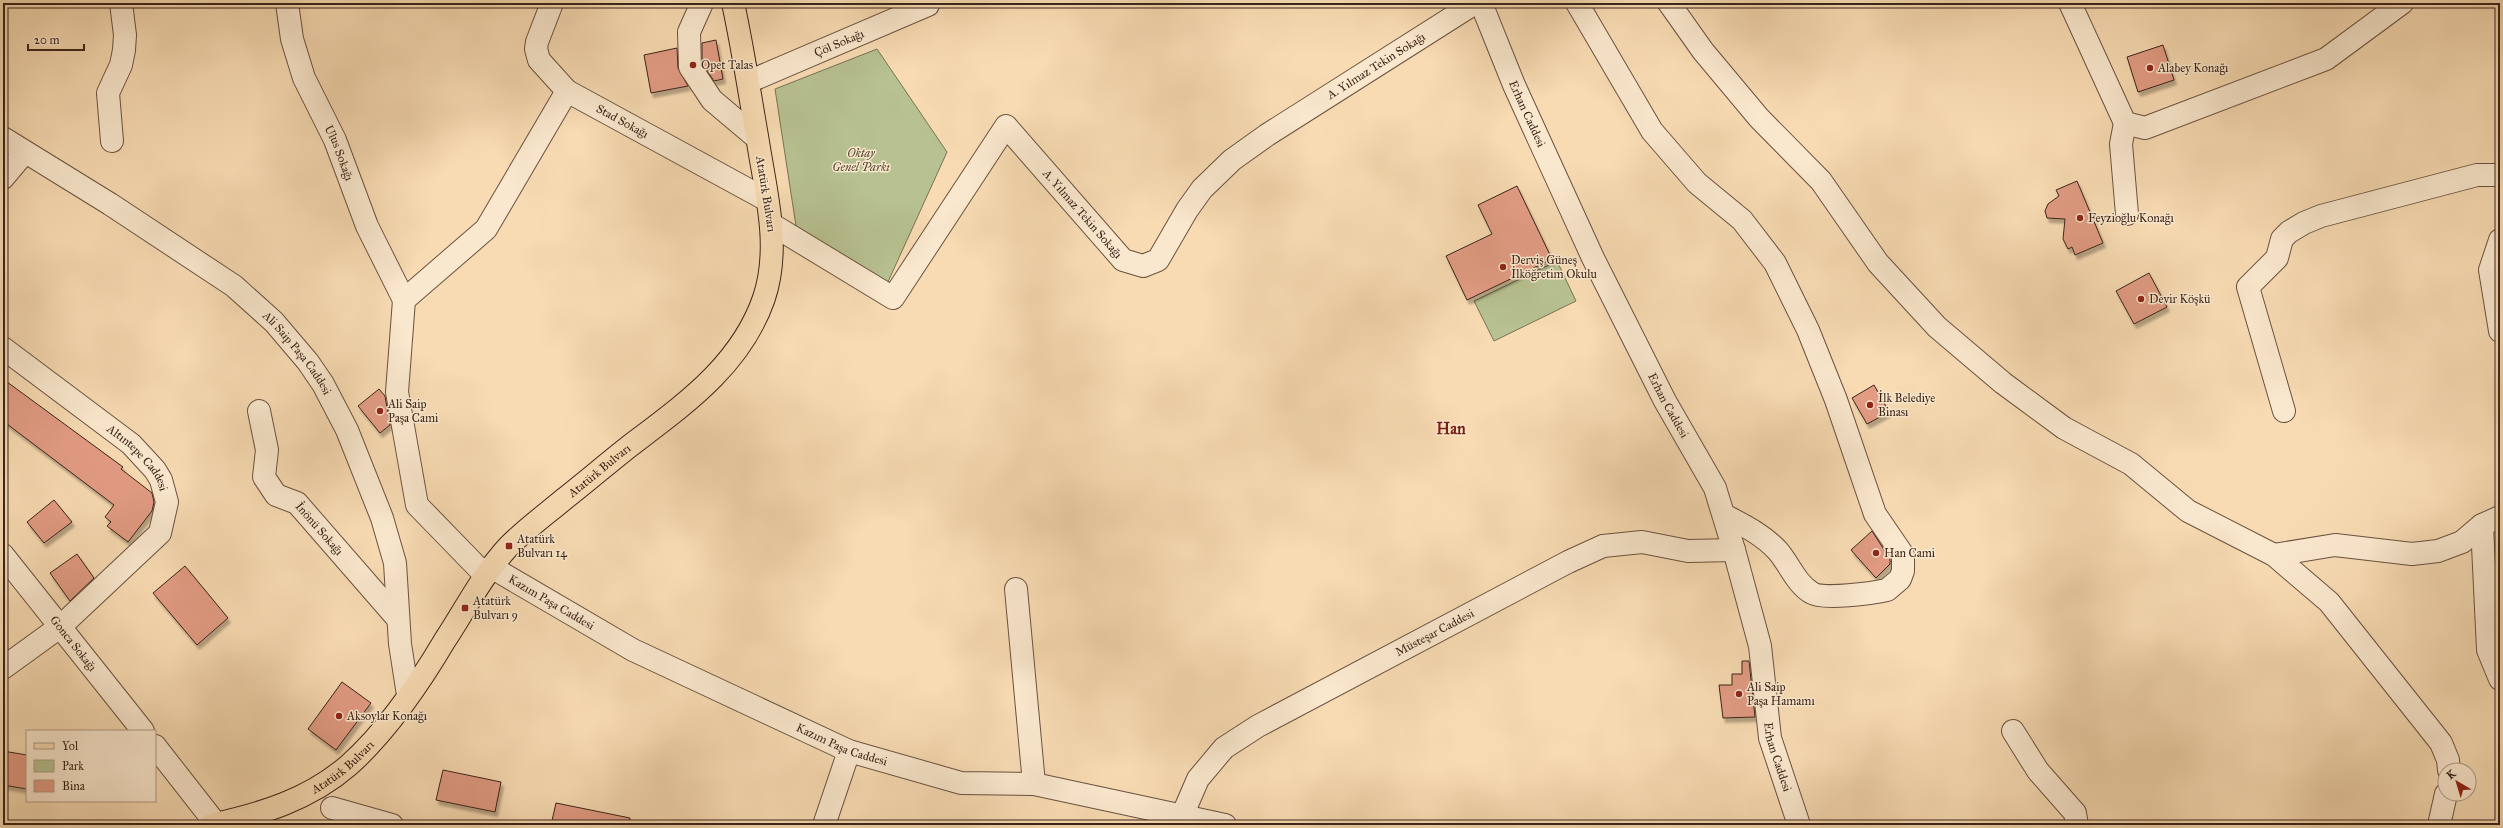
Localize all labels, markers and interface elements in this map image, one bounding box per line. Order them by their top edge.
scale bar [28,26,84,52]
street label: Çöl Sokağı [812,26,867,60]
street label: A. Yılmaz Tekin Sokağı [1324,29,1428,103]
text: 20 m [34,33,60,47]
place label: Opet Talas [701,58,753,72]
marker: Opet Talas [688,60,698,70]
place label: Alabey Konağı [2157,61,2229,76]
marker: Alabey Konağı [2145,63,2155,73]
street label: Erhan Caddesi [1506,78,1549,150]
street label: Stad Sokağı [594,101,651,141]
street label: Ulus Sokağı [322,123,357,183]
park label: Oktay Genel Parkı [832,146,890,174]
street label: Atatürk Bulvarı [753,154,779,234]
street label: A. Yılmaz Tekin Sokağı [1039,166,1126,262]
place label: Feyzioğlu Konağı [2088,211,2174,226]
marker: Feyzioğlu Konağı [2075,213,2085,223]
place label: Derviş Güneş İlköğretim Okulu [1511,253,1597,282]
marker: Derviş Güneş İlköğretim Okulu [1498,262,1508,272]
place label: Devir Köşkü [2149,292,2211,306]
marker: Devir Köşkü [2136,294,2146,304]
street label: Ali Saip Paşa Caddesi [259,308,335,398]
street label: Erhan Caddesi [1645,370,1692,441]
place label: İlk Belediye Binası [1878,390,1935,419]
place label: Ali Saip Paşa Cami [387,397,439,425]
marker: İlk Belediye Binası [1865,400,1875,410]
marker: Ali Saip Paşa Cami [375,406,385,416]
district label: Han [1436,419,1466,438]
street label: Altıntepe Caddesi [104,421,171,493]
street label: Atatürk Bulvarı [565,441,634,501]
street label: İnönü Sokağı [292,499,347,559]
place label: Atatürk Bulvarı 14 [516,532,567,560]
marker: Atatürk Bulvarı 14 [504,541,514,551]
place label: Han Cami [1884,546,1936,560]
marker: Han Cami [1871,548,1881,558]
street label: Kazım Paşa Caddesi [506,572,597,633]
place label: Atatürk Bulvarı 9 [472,594,518,622]
marker: Atatürk Bulvarı 9 [460,603,470,613]
street label: Müsteşar Caddesi [1393,606,1477,659]
street label: Gonca Sokağı [47,613,100,674]
place label: Ali Saip Paşa Hamamı [1746,680,1815,708]
marker: Ali Saip Paşa Hamamı [1734,689,1744,699]
place label: Aksoylar Konağı [346,709,428,724]
marker: Aksoylar Konağı [334,711,344,721]
street label: Kazım Paşa Caddesi [794,720,890,769]
street label: Erhan Caddesi [1761,722,1795,794]
legend [26,730,156,802]
street label: Atatürk Bulvarı [308,737,377,797]
text: Yol [62,739,79,753]
text: Park [62,759,84,773]
north arrow [2437,762,2477,802]
text: K [2444,766,2459,782]
text: Bina [62,779,86,793]

